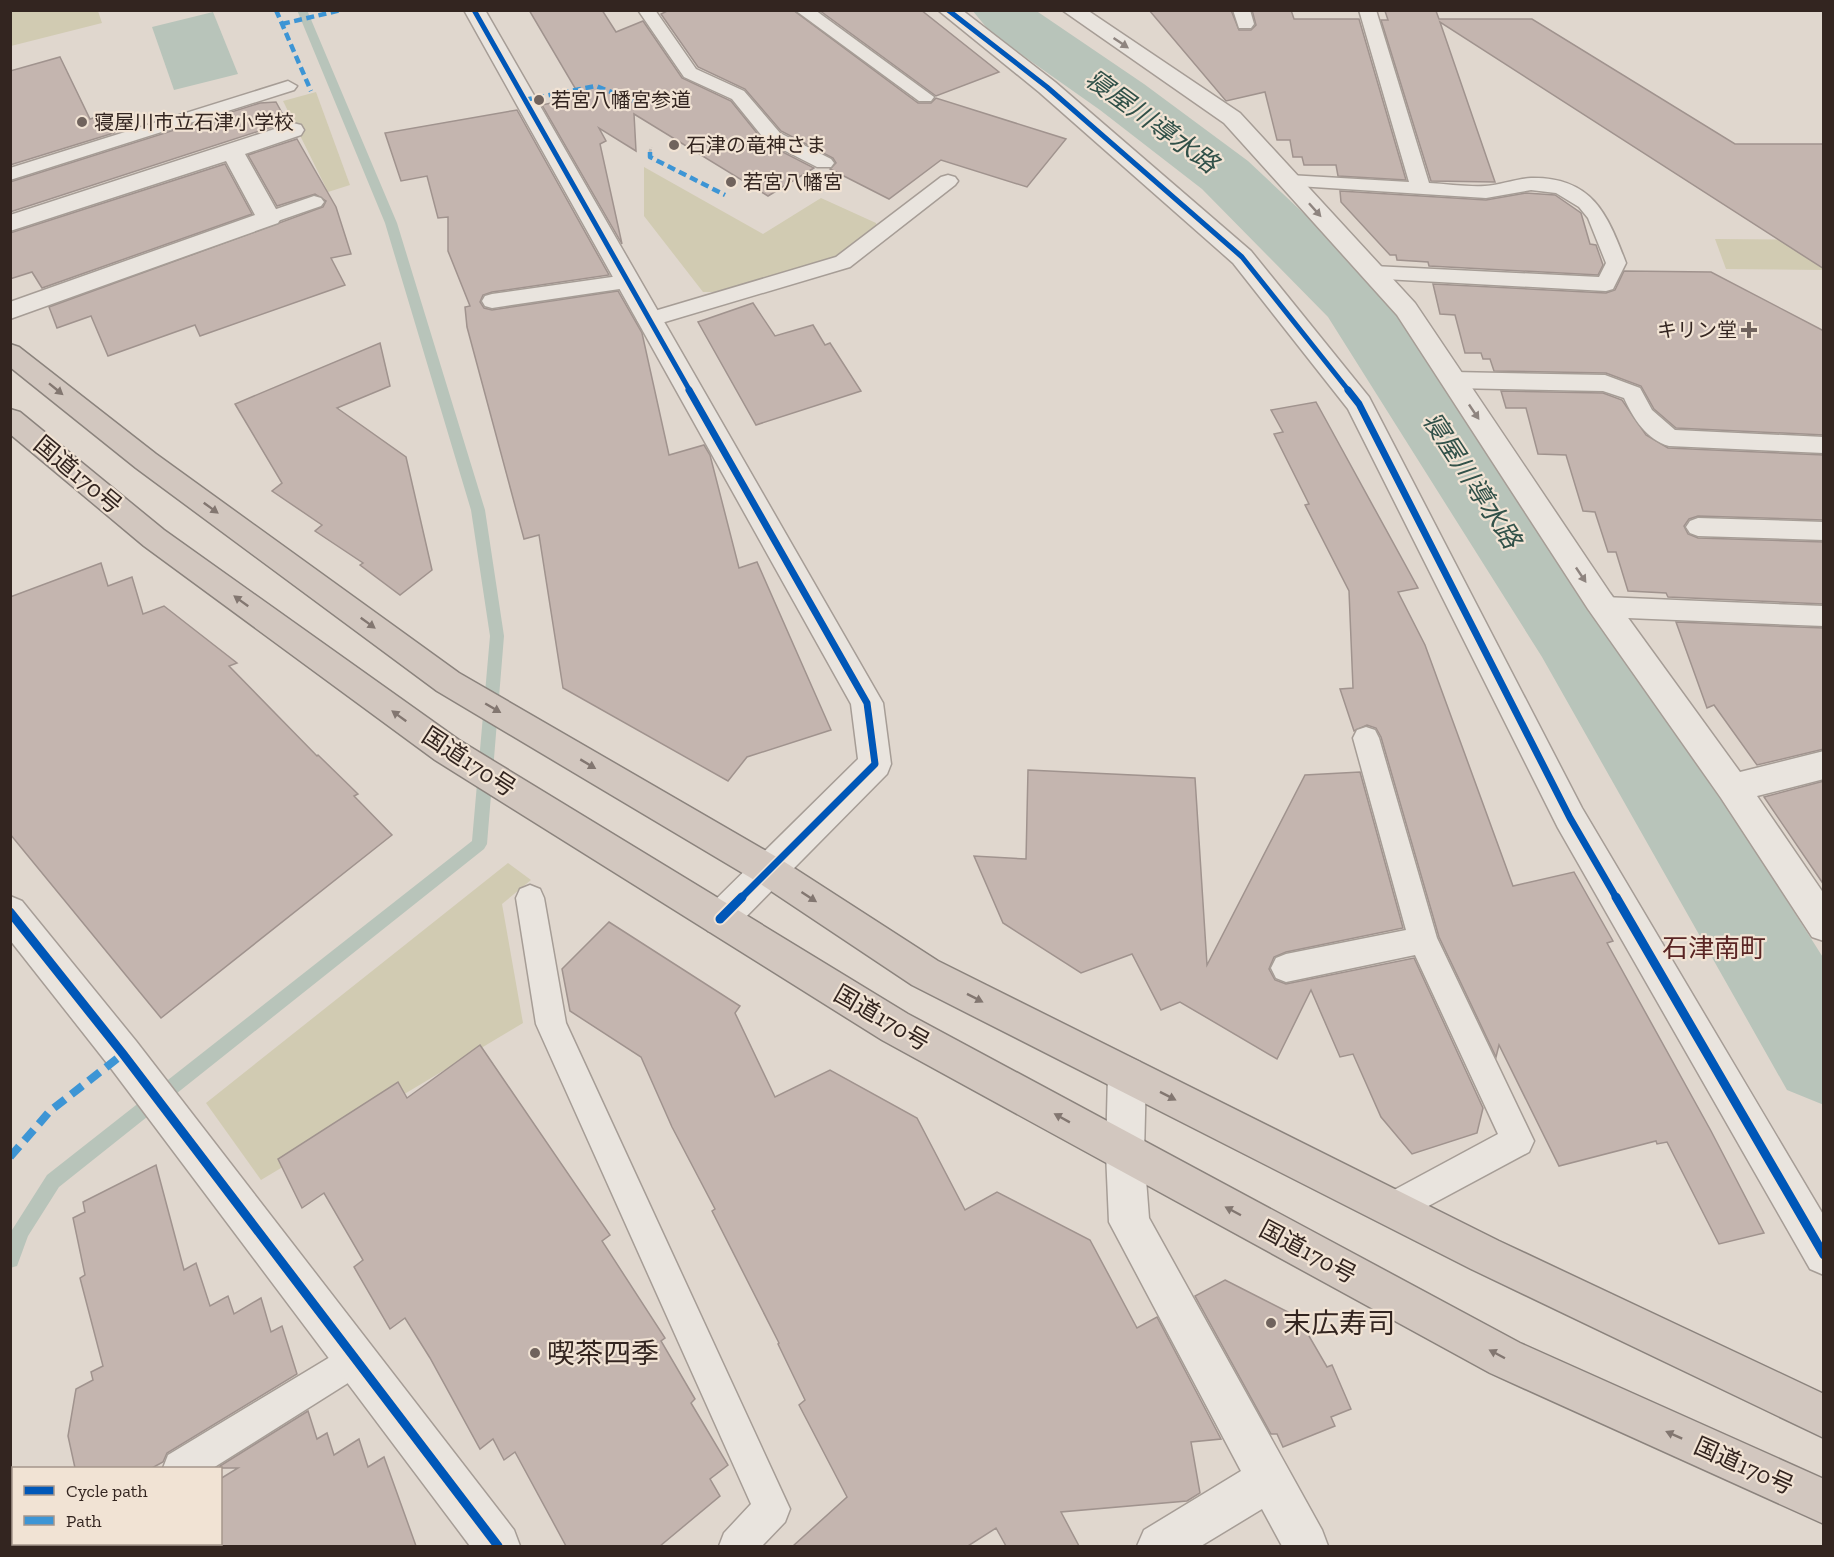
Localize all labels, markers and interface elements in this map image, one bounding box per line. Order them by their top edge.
one-way arrow [1112,37,1128,49]
water label: 寝屋川導水路 [1079,62,1226,181]
place label: 若宮八幡宮参道 [551,88,691,112]
marker: 若宮八幡宮参道 [532,93,546,107]
place label: 寝屋川市立石津小学校 [94,110,294,134]
marker: 寝屋川市立石津小学校 [75,115,89,129]
place label: 石津の竜神さま [686,133,826,157]
marker: 石津の竜神さま [667,138,681,152]
place label: 若宮八幡宮 [743,170,843,194]
marker: 若宮八幡宮 [724,175,738,189]
one-way arrow [1308,202,1321,217]
place label: キリン堂 [1657,318,1737,342]
marker: キリン堂 [1742,323,1756,337]
one-way arrow [48,383,64,396]
one-way arrow [1468,404,1480,420]
water label: 寝屋川導水路 [1416,406,1529,556]
street label: 国道170号 [28,429,128,520]
one-way arrow [202,502,218,514]
one-way arrow [1576,567,1587,583]
one-way arrow [234,596,249,608]
one-way arrow [360,617,375,629]
one-way arrow [485,703,501,714]
one-way arrow [392,710,407,722]
street label: 国道170号 [417,721,522,803]
one-way arrow [580,759,597,769]
one-way arrow [800,891,816,903]
district label: 石津南町 [1662,932,1766,964]
street label: 国道170号 [829,979,935,1057]
one-way arrow [967,993,984,1003]
one-way arrow [1159,1091,1176,1100]
one-way arrow [1053,1113,1070,1123]
one-way arrow [1224,1206,1241,1216]
street label: 国道170号 [1255,1214,1362,1289]
place label: 末広寿司 [1283,1307,1395,1340]
marker: 末広寿司 [1264,1316,1278,1330]
place label: 喫茶四季 [547,1337,659,1370]
marker: 喫茶四季 [528,1346,542,1360]
one-way arrow [1488,1349,1505,1359]
one-way arrow [1666,1430,1683,1439]
street label: 国道170号 [1690,1431,1799,1500]
legend [12,1467,222,1545]
text: Cycle path [66,1480,148,1502]
text: Path [66,1510,102,1532]

